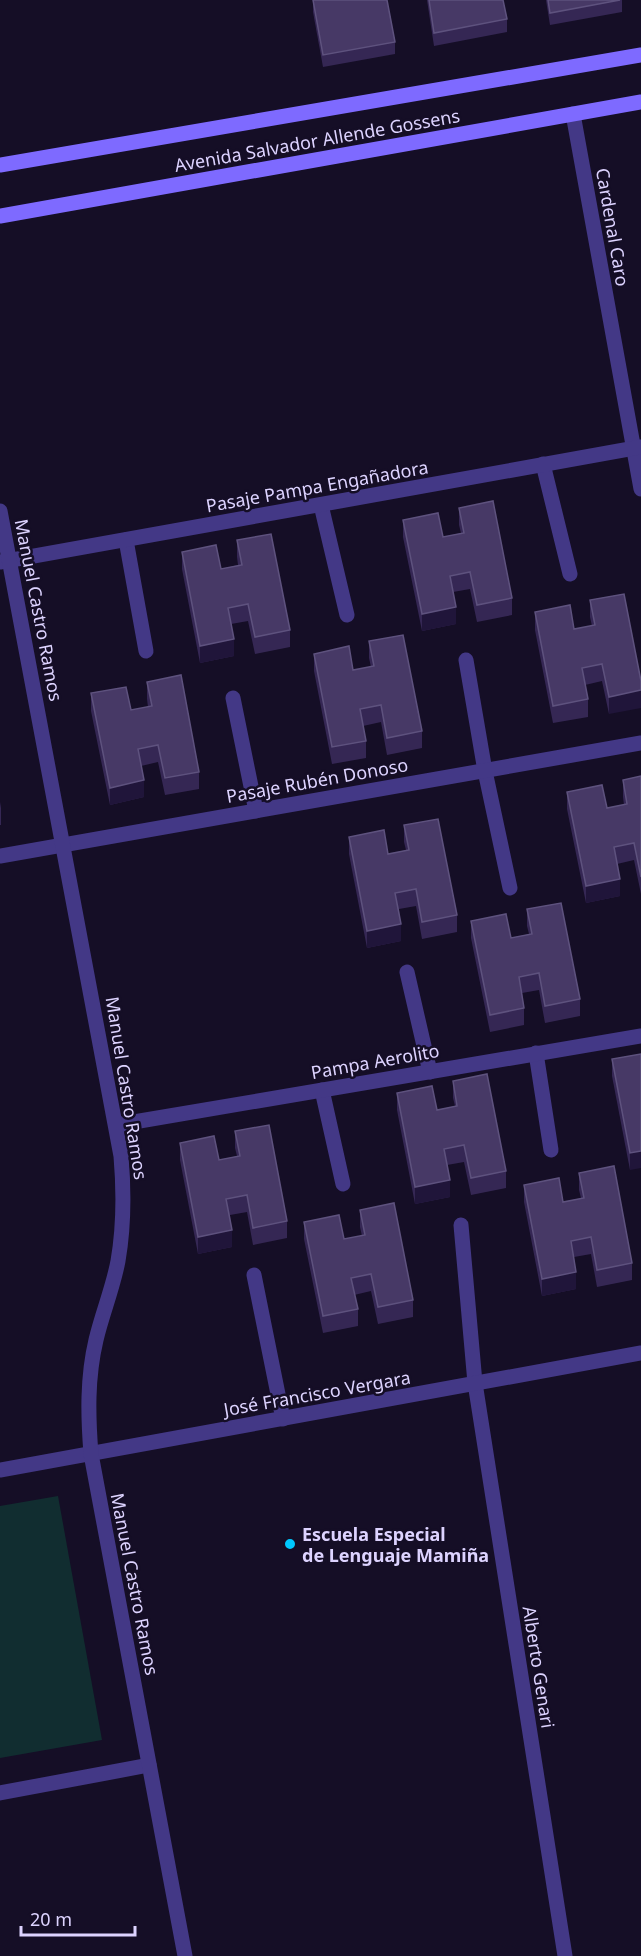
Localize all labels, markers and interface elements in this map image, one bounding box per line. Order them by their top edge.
street label: Avenida Salvador Allende Gossens [172,103,462,177]
street label: Cardenal Caro [591,166,635,288]
street label: Pasaje Pampa Engañadora [204,455,430,517]
street label: Manuel Castro Ramos [10,517,68,703]
street label: Pasaje Rubén Donoso [224,752,410,808]
street label: Manuel Castro Ramos [101,995,153,1181]
street label: Pampa Aerolito [309,1038,441,1084]
street label: José Francisco Vergara [220,1365,412,1422]
street label: Manuel Castro Ramos [106,1491,164,1677]
place label: Escuela Especial de Lenguaje Mamiña [302,1522,489,1567]
marker: Escuela Especial de Lenguaje Mamiña [283,1537,297,1551]
street label: Alberto Genari [517,1604,561,1730]
scale bar [21,1899,135,1937]
text: 20 m [30,1907,72,1931]

